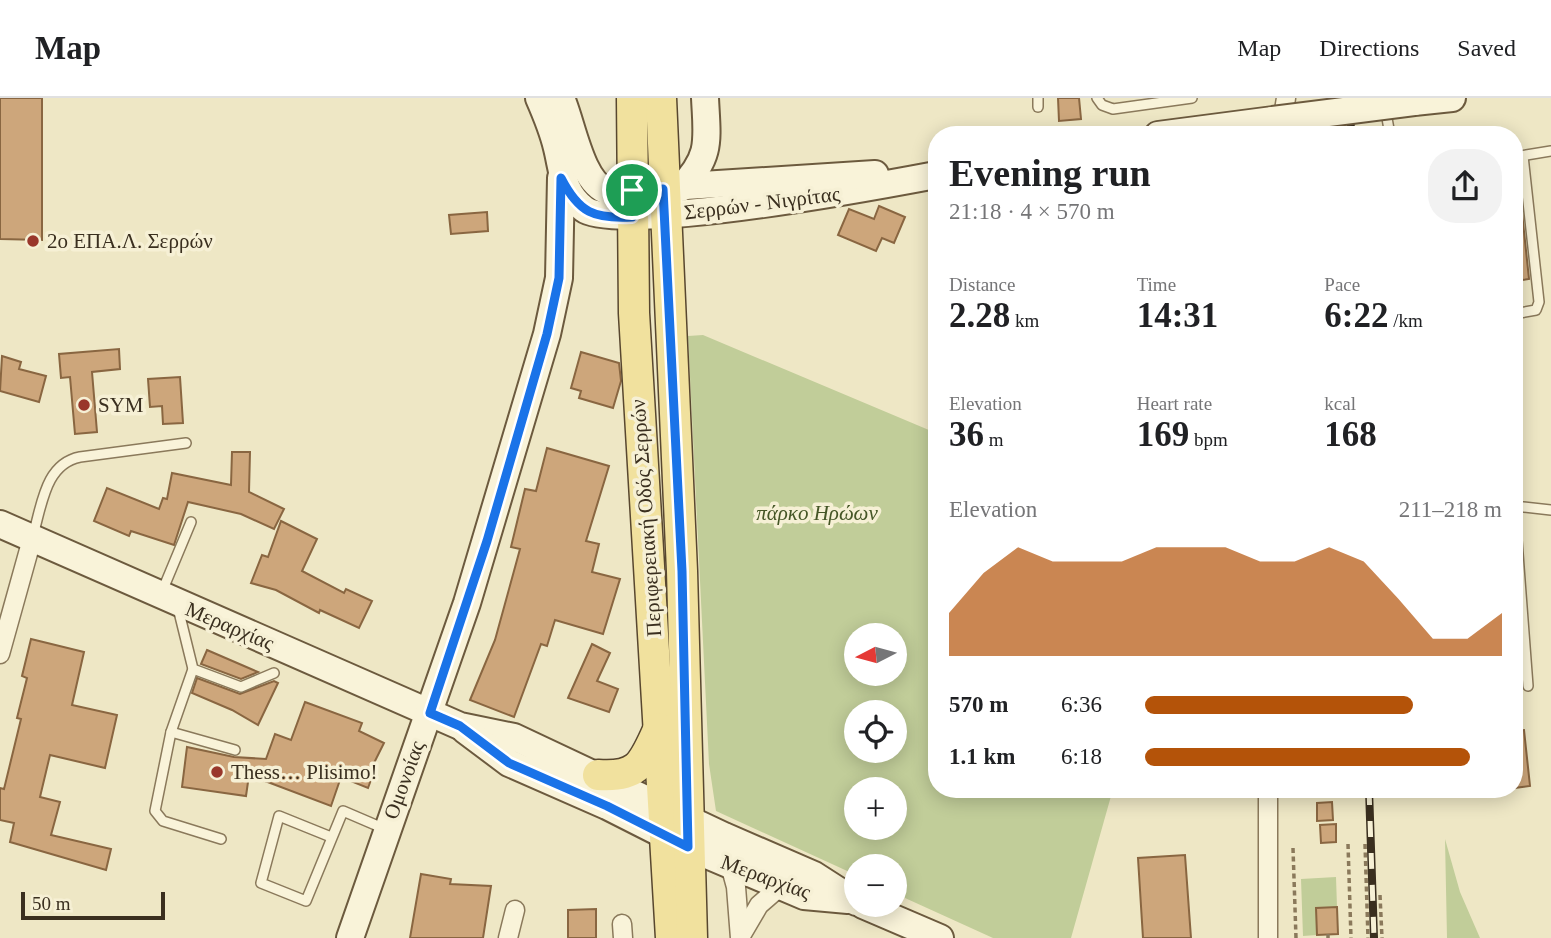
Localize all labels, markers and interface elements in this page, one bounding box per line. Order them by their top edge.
text: Map [35,30,101,66]
text: Map [1237,35,1281,61]
text: Directions [1319,35,1419,61]
text: Saved [1457,35,1516,61]
button: share [1428,149,1502,223]
text: Evening run [949,152,1151,194]
pin [602,160,662,220]
icon: arrive [613,171,651,209]
street label: Σερρών - Νιγρίτας [683,181,842,224]
text: 21:18 · 4 × 570 m [949,199,1115,224]
place label: 2ο ΕΠΑ.Λ. Σερρών [47,229,213,253]
marker: 2ο ΕΠΑ.Λ. Σερρών [25,233,41,249]
text: Distance [949,274,1015,295]
text: Time [1137,274,1176,295]
text: Pace [1324,274,1360,295]
text: 2.28 [949,296,1010,335]
text: 14:31 [1137,296,1218,335]
text: 6:22 [1324,296,1388,335]
text: km [1010,310,1039,331]
text: /km [1388,310,1423,331]
place label: SYM [98,393,144,417]
text: Elevation [949,393,1022,414]
text: Heart rate [1137,393,1212,414]
text: kcal [1324,393,1356,414]
marker: SYM [76,397,92,413]
street label: Περιφερειακή Οδός Σερρών [626,398,666,638]
text: 36 [949,415,984,454]
text: 169 [1137,415,1189,454]
text: 168 [1324,415,1377,454]
text: m [984,429,1004,450]
text: bpm [1189,429,1228,450]
text: Elevation [949,497,1037,522]
text: 211–218 m [1399,497,1502,522]
park label: πάρκο Ηρώων [756,501,878,525]
street label: Μεραρχίας [182,597,278,656]
north arrow [844,623,906,686]
map controls [844,623,907,917]
text: 570 m [949,692,1008,717]
text: 6:36 [1061,692,1102,717]
button: locate [844,700,907,763]
street label: Ομονοίας [379,737,430,823]
text: 1.1 km [949,744,1015,769]
text: 6:18 [1061,744,1102,769]
place label: Thess… Plisimo! [231,760,377,784]
marker: Thess… Plisimo! [209,764,225,780]
button: + [844,777,907,840]
street label: Μεραρχίας [718,850,815,905]
button: − [844,854,907,917]
scale bar [21,889,164,921]
text: 50 m [32,893,71,914]

